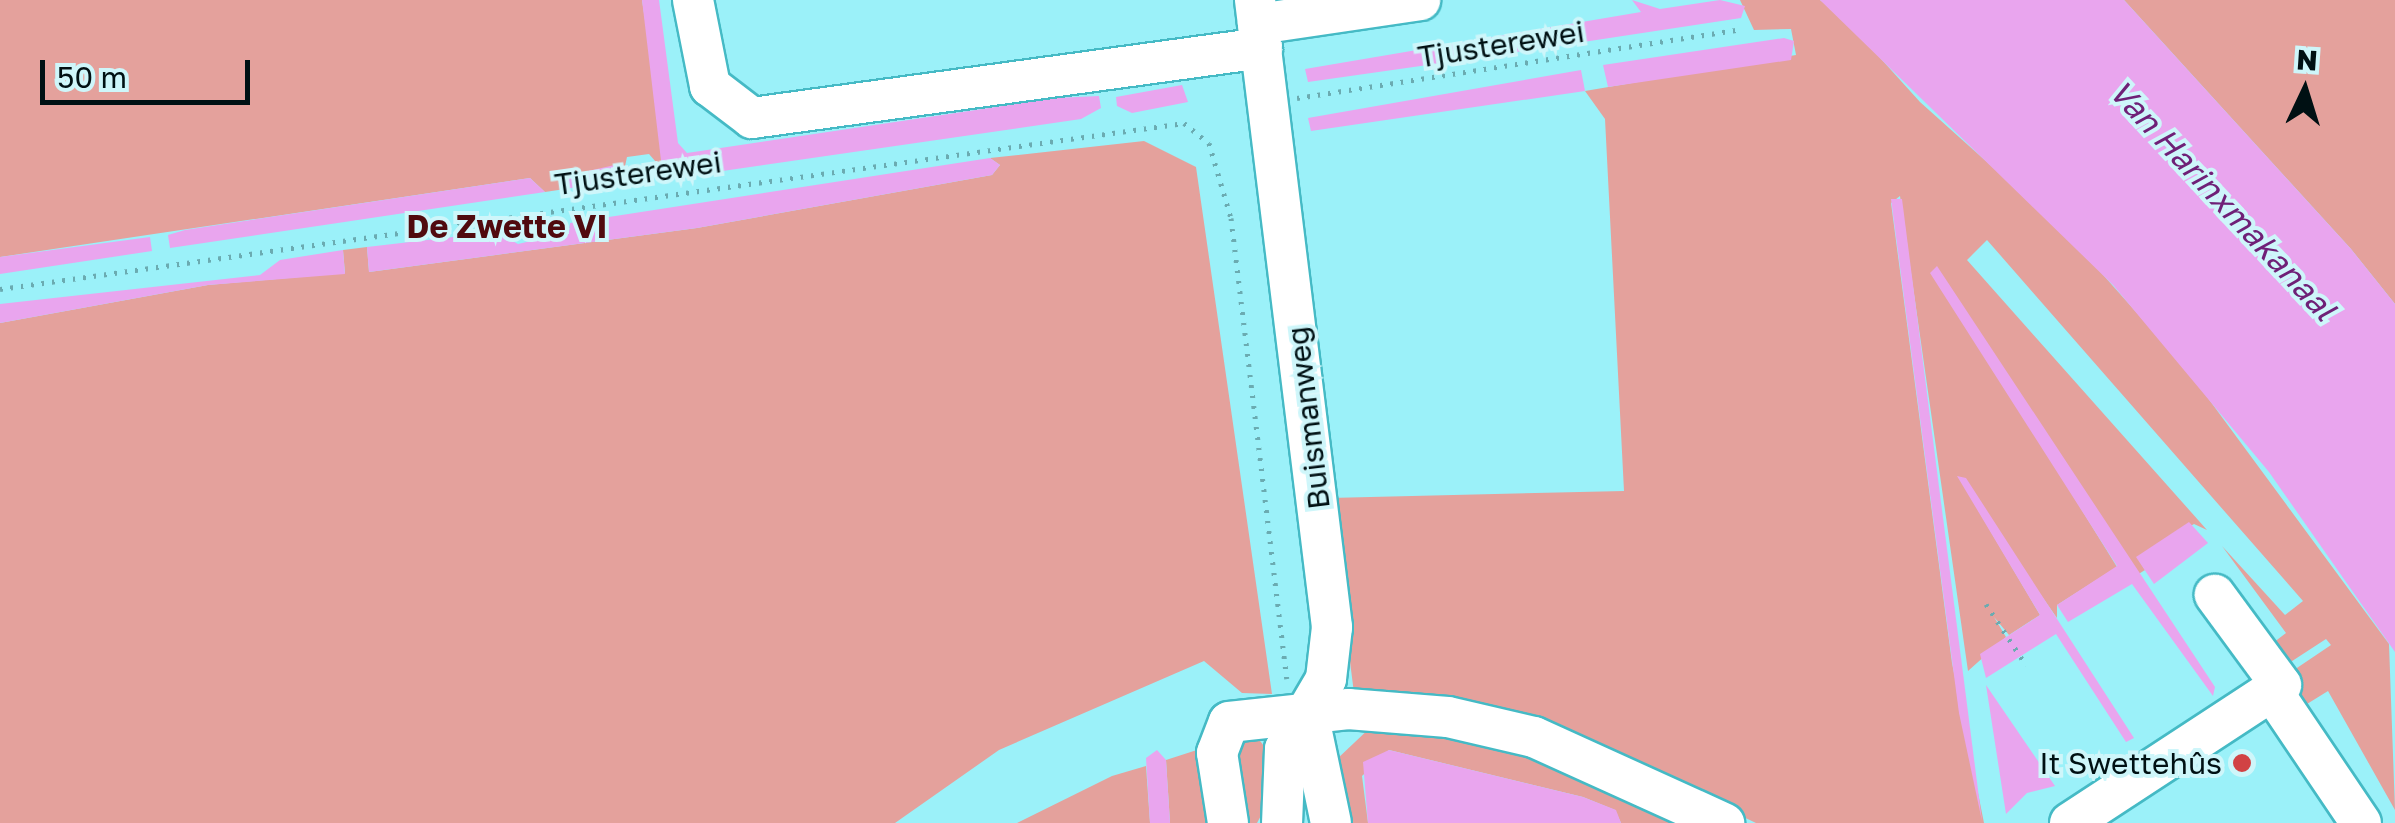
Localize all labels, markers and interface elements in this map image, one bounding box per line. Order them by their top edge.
street label: Tjusterewei [1415,13,1587,75]
scale bar [45,40,255,102]
north arrow [2255,40,2355,140]
text: N [2295,42,2319,77]
text: 50 m [57,59,127,95]
water label: Van Harinxmakanaal [2102,72,2344,328]
street label: Tjusterewei [552,143,724,203]
district label: De Zwette VI [407,207,607,245]
street label: Buismanweg [1279,325,1337,511]
place label: It Swettehûs [2039,745,2222,781]
marker: It Swettehûs [2231,752,2253,774]

